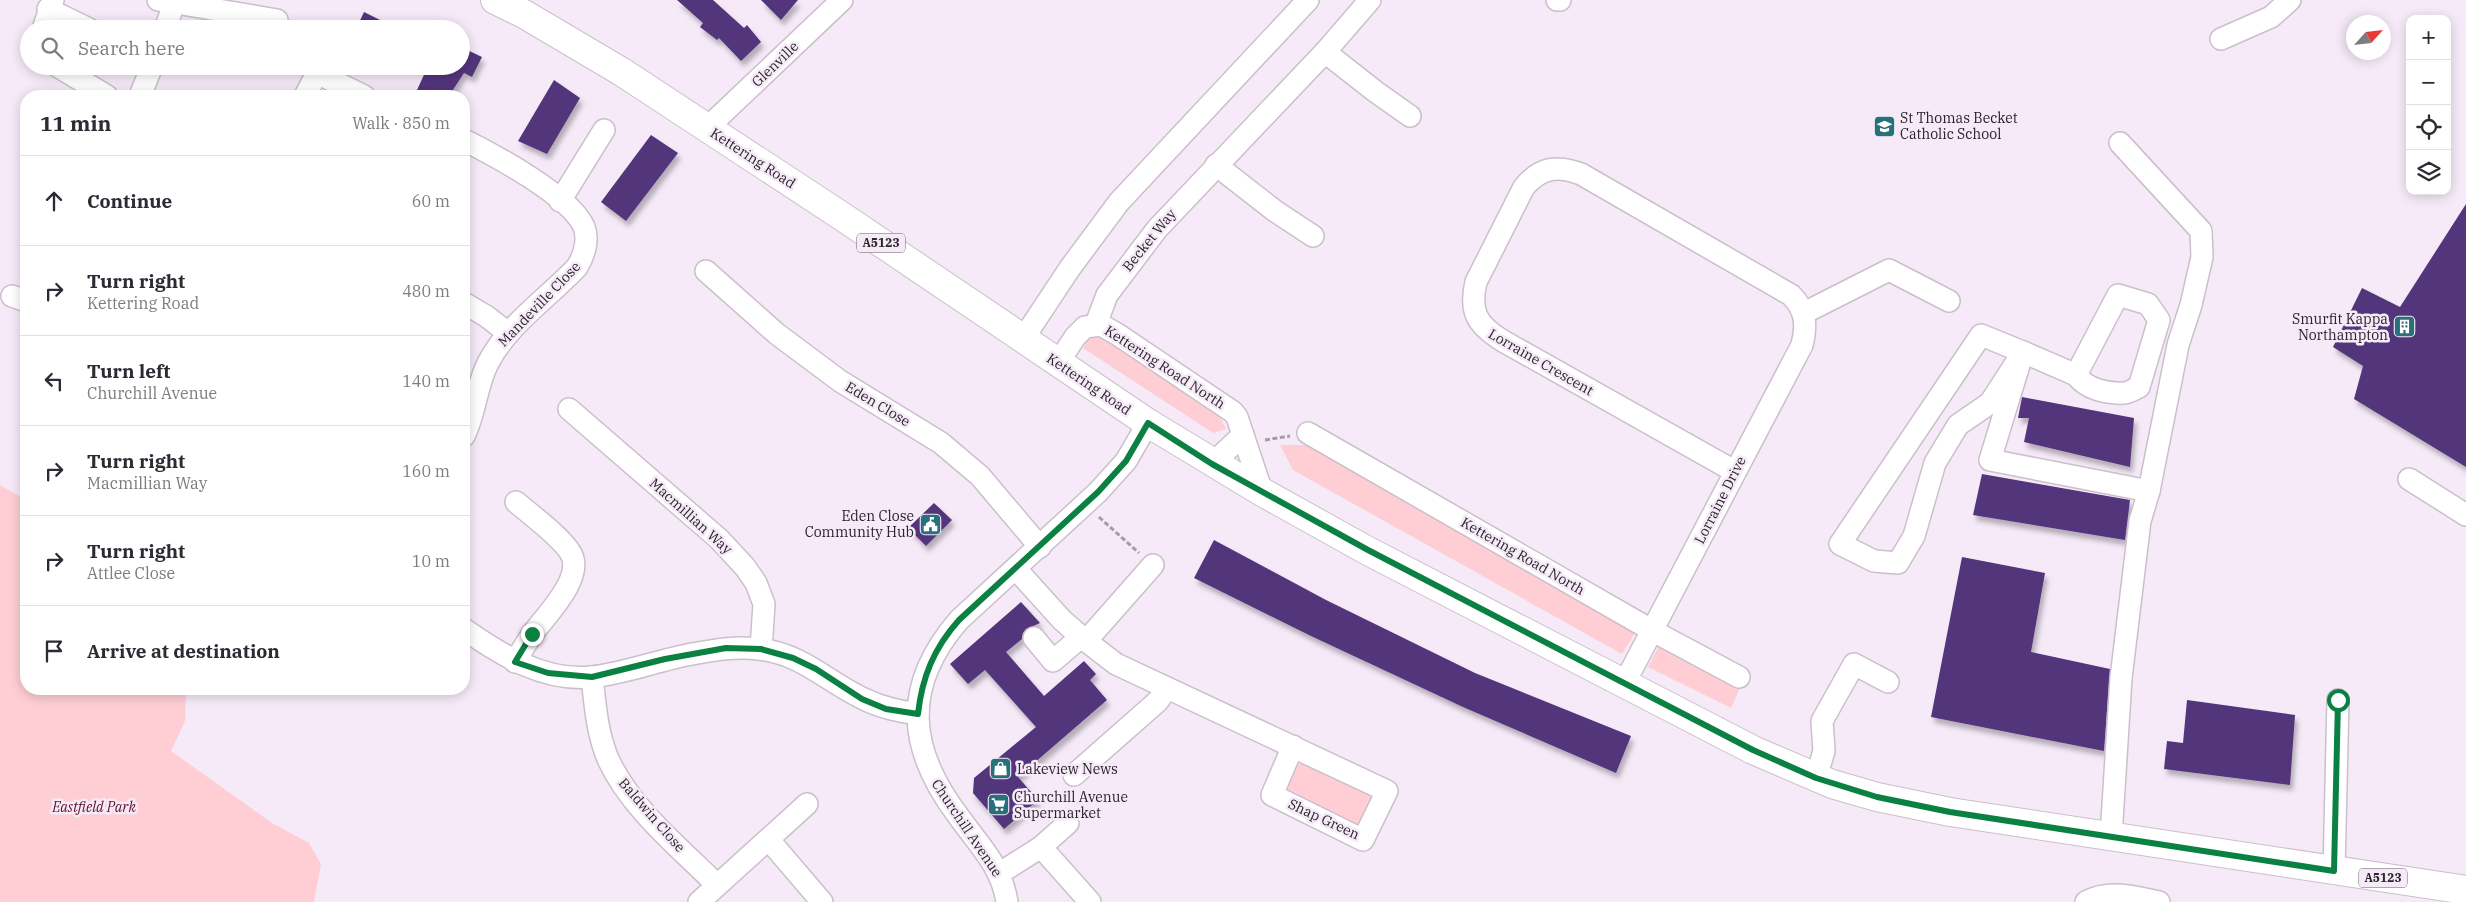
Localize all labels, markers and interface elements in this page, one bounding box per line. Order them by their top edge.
north arrow [2346,15,2391,60]
map controls [2406,15,2451,195]
button: + [2406,15,2451,60]
search box [20,20,470,75]
icon: search [38,34,66,62]
text: Search here [78,36,185,60]
street label: Glenville [748,37,802,91]
button: − [2406,60,2451,105]
button: locate [2406,105,2451,150]
text: 11 min [40,109,111,137]
place label: St Thomas Becket Catholic School [1900,109,2018,143]
text: Walk · 850 m [352,113,450,133]
school or university icon: St Thomas Becket Catholic School [1872,114,1896,138]
street label: Kettering Road [707,124,799,193]
button: layers [2406,150,2451,195]
icon: ahead [40,187,68,215]
text: Continue [87,189,172,213]
text: 60 m [412,191,450,211]
street label: Becket Way [1118,205,1180,275]
road number: A5123 [857,234,905,252]
street label: Mandeville Close [494,258,584,350]
text: Turn right [87,269,185,293]
icon: right [40,277,68,305]
text: 480 m [402,281,450,301]
text: Kettering Road [87,293,199,313]
place label: Smurfit Kappa Northampton [2292,310,2388,344]
building icon: Smurfit Kappa Northampton [2392,315,2416,339]
street label: Kettering Road North [1101,321,1229,413]
street label: Lorraine Crescent [1485,325,1597,399]
street label: Kettering Road [1043,349,1135,419]
text: Turn left [87,359,170,383]
icon: left [40,367,68,395]
text: 140 m [402,371,450,391]
street label: Eden Close [842,378,914,430]
text: Churchill Avenue [87,383,217,403]
text: Turn right [87,449,185,473]
street label: Lorraine Drive [1690,453,1750,547]
icon: right [40,457,68,485]
text: 160 m [402,461,450,481]
text: Macmillian Way [87,473,207,493]
street label: Macmillian Way [646,474,736,558]
place label: Eden Close Community Hub [805,507,914,541]
public building icon: Eden Close Community Hub [918,512,942,536]
street label: Kettering Road North [1458,513,1588,599]
text: Turn right [87,539,185,563]
icon: right [40,547,68,575]
text: 10 m [412,551,450,571]
text: Attlee Close [87,563,175,583]
route end [521,623,544,646]
icon: arrive [40,637,68,665]
text: Arrive at destination [87,639,280,663]
route start [2327,689,2350,712]
shop icon: Lakeview News [989,757,1013,781]
place label: Lakeview News [1017,760,1118,778]
street label: Baldwin Close [615,774,689,856]
street label: Churchill Avenue [928,776,1006,880]
place label: Churchill Avenue Supermarket [1014,788,1128,822]
supermarket icon: Churchill Avenue Supermarket [986,793,1010,817]
street label: Shap Green [1285,795,1363,843]
park label: Eastfield Park [51,798,136,816]
road number: A5123 [2359,868,2407,888]

